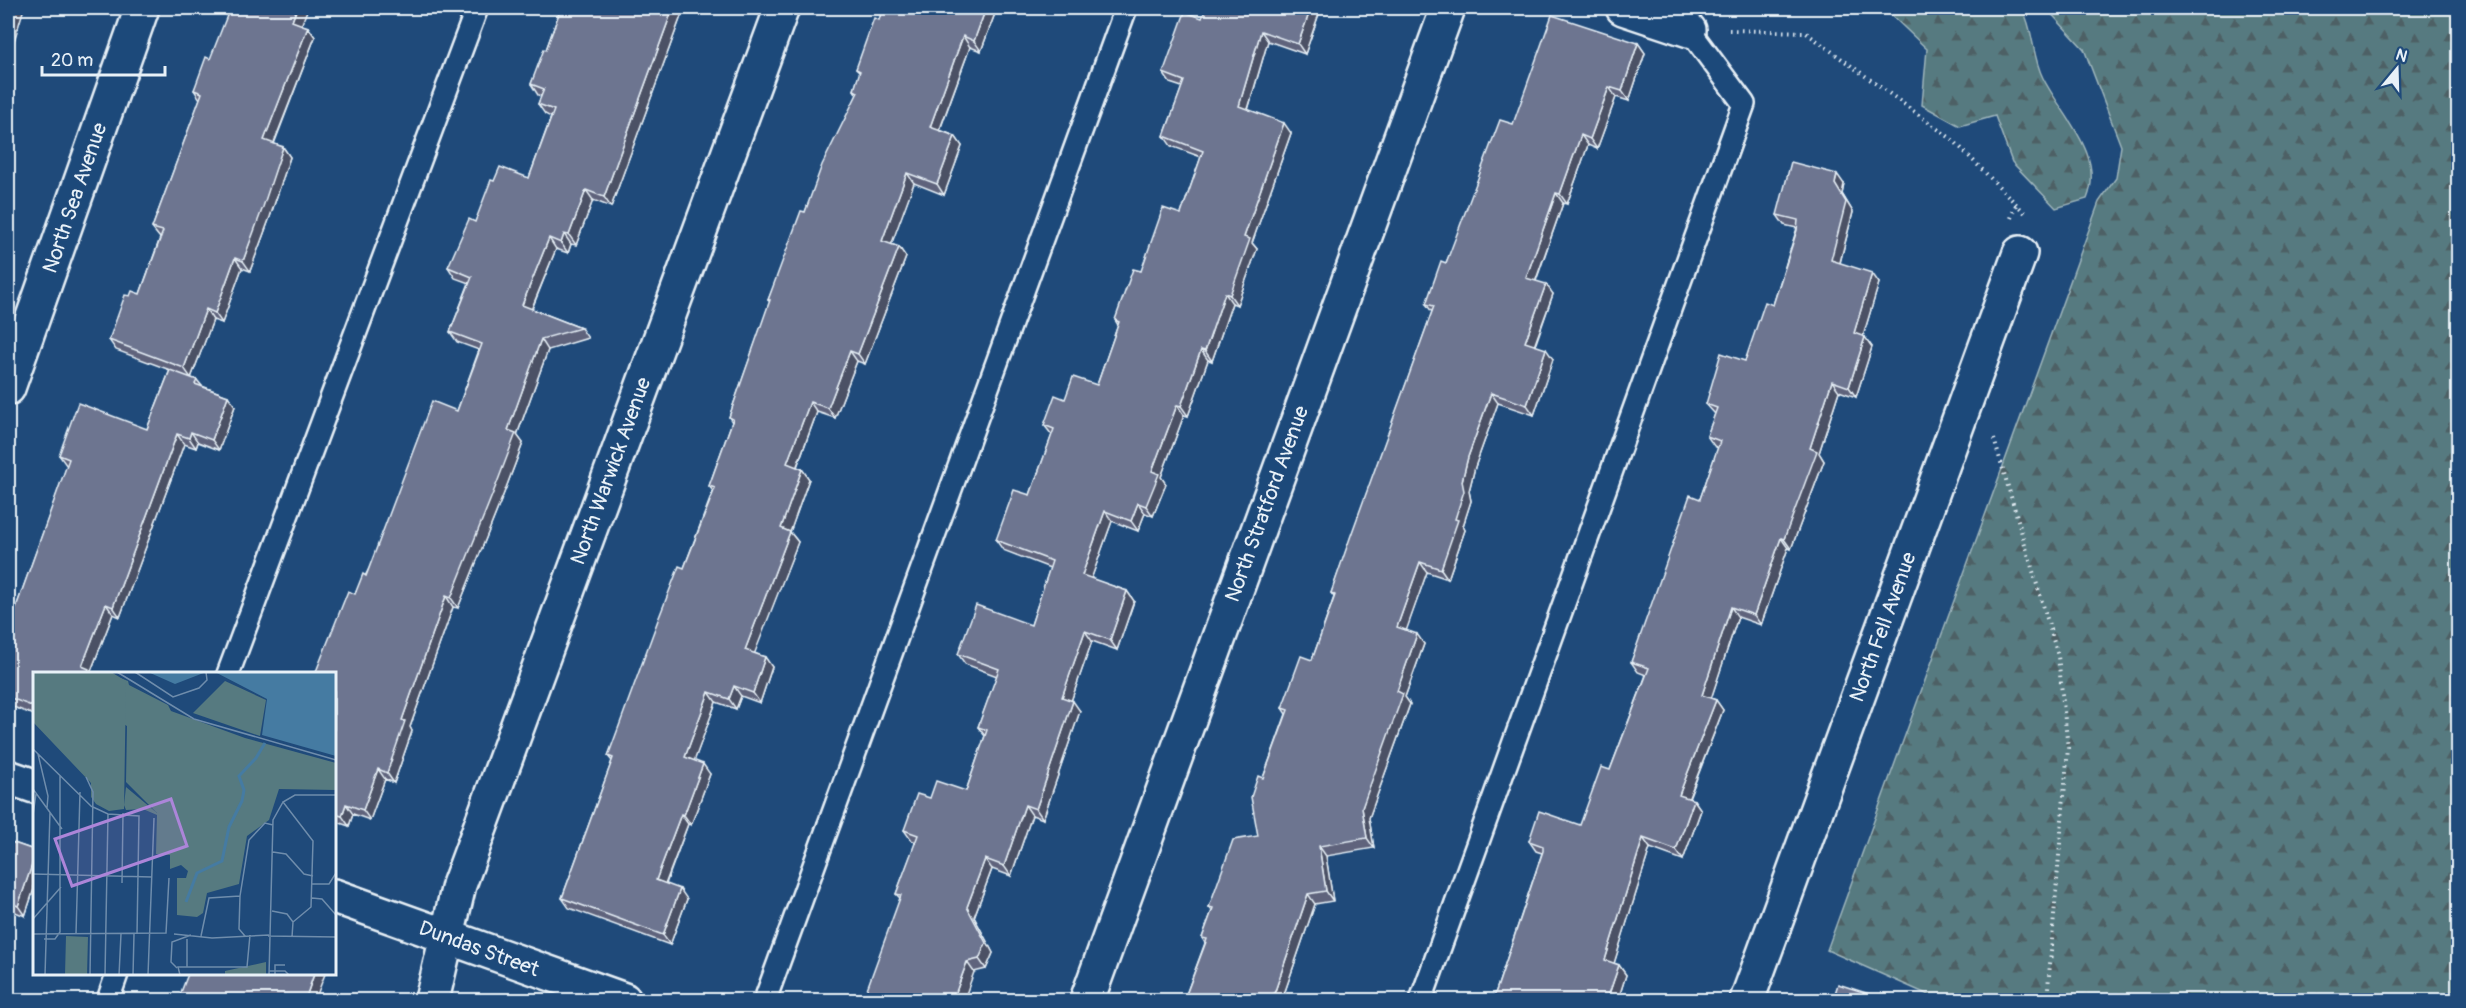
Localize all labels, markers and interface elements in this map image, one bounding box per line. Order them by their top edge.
scale bar [42,39,165,77]
north arrow [2367,39,2427,99]
text: N [2393,45,2410,67]
text: 20 m [51,49,93,72]
street label: North Sea Avenue [37,119,114,277]
street label: North Warwick Avenue [565,373,658,568]
street label: North Stratford Avenue [1219,402,1315,606]
street label: North Fell Avenue [1843,548,1923,706]
inset map [33,672,336,975]
street label: Dundas Street [415,915,543,983]

